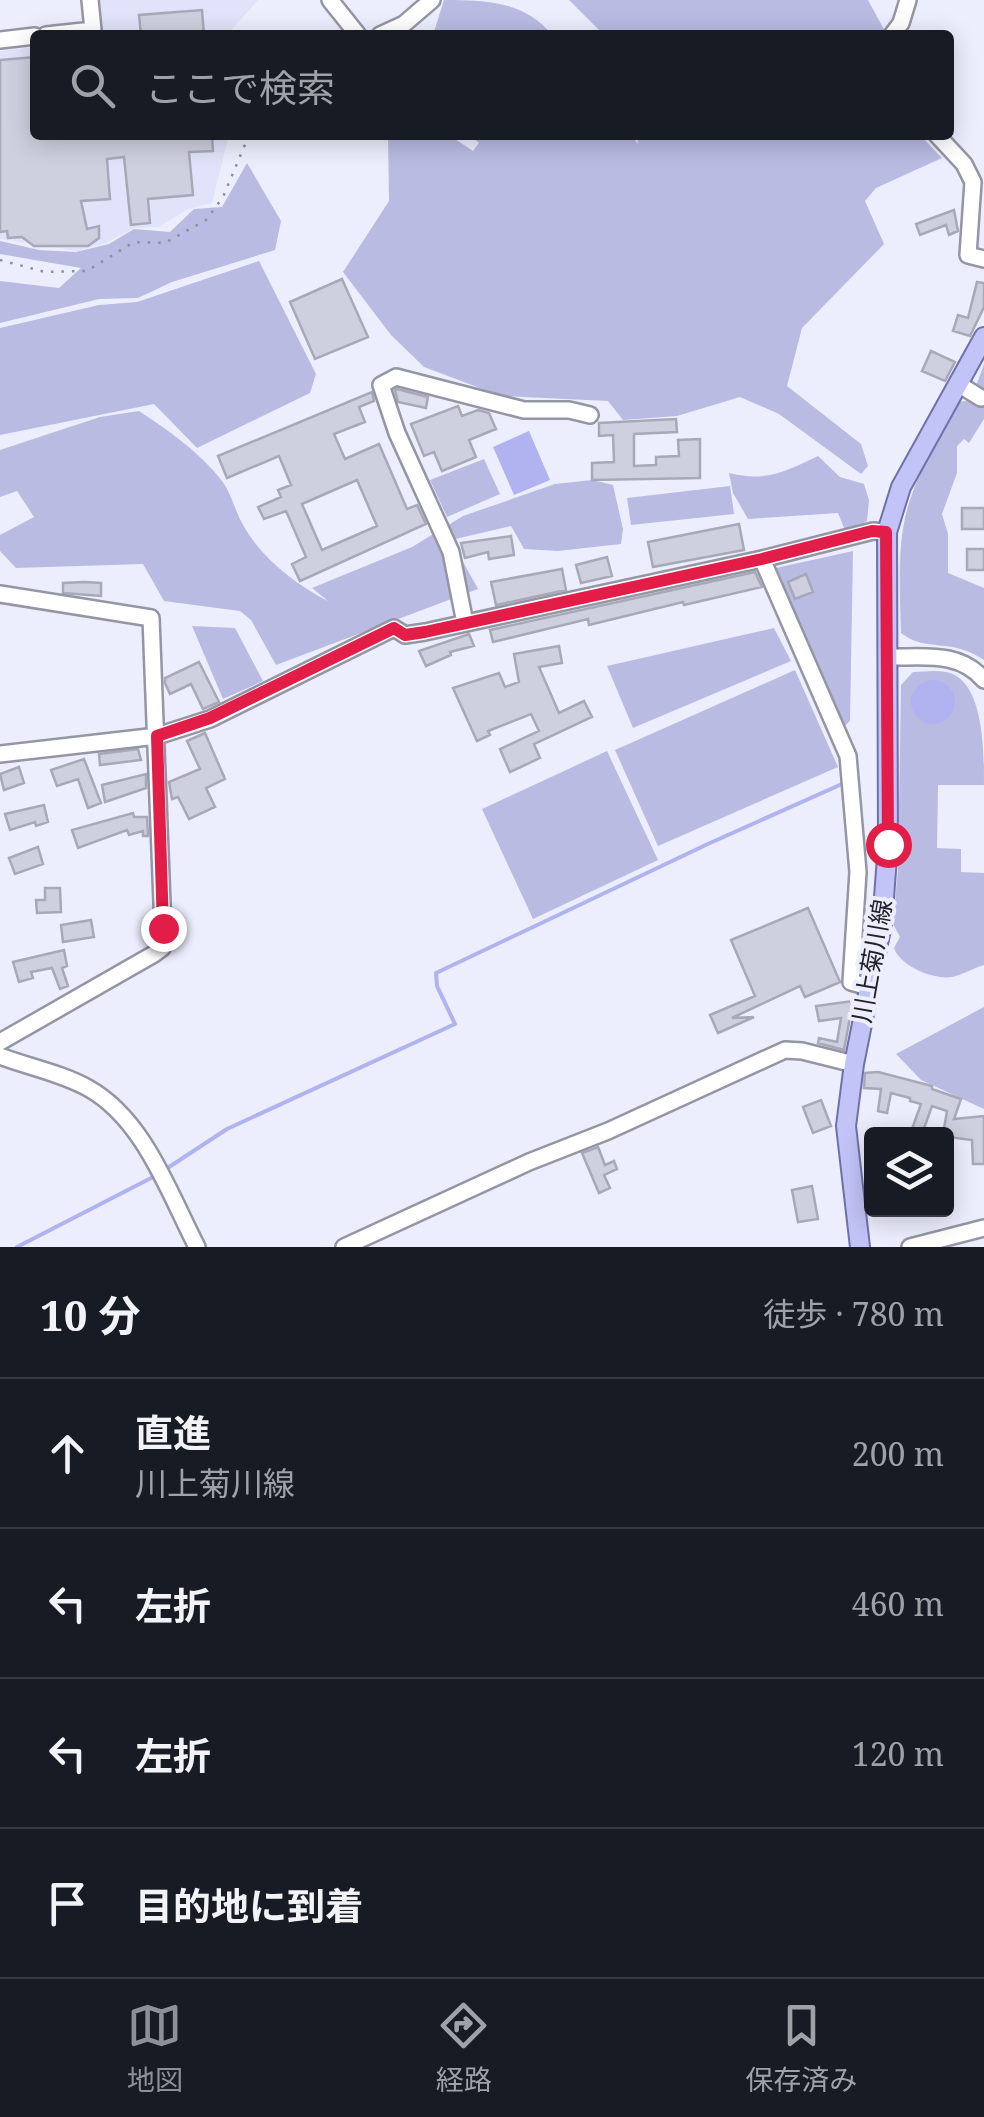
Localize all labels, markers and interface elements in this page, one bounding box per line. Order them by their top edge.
search box [30,30,954,140]
icon: search [65,58,120,113]
text: ここで検索 [145,61,335,113]
route start [866,822,912,868]
street label: 川上菊川線 [843,896,899,1025]
route end [141,906,187,952]
map controls [864,1127,954,1217]
button: layers [864,1127,954,1217]
text: 10 分 [40,1286,140,1343]
text: 徒歩 · 780 m [763,1292,944,1335]
text: 直進 [135,1406,211,1458]
icon: ahead [40,1426,95,1481]
text: 200 m [852,1432,944,1475]
text: 川上菊川線 [135,1461,295,1504]
icon: left [40,1576,95,1631]
text: 左折 [135,1579,211,1631]
text: 460 m [852,1582,944,1625]
icon: left [40,1726,95,1781]
text: 左折 [135,1729,211,1781]
text: 120 m [852,1732,944,1775]
icon: arrive [40,1876,95,1931]
text: 目的地に到着 [135,1879,363,1931]
tab: 地図 [127,1998,183,2098]
tab: 経路 [436,1998,492,2098]
tab: 保存済み [745,1998,857,2098]

